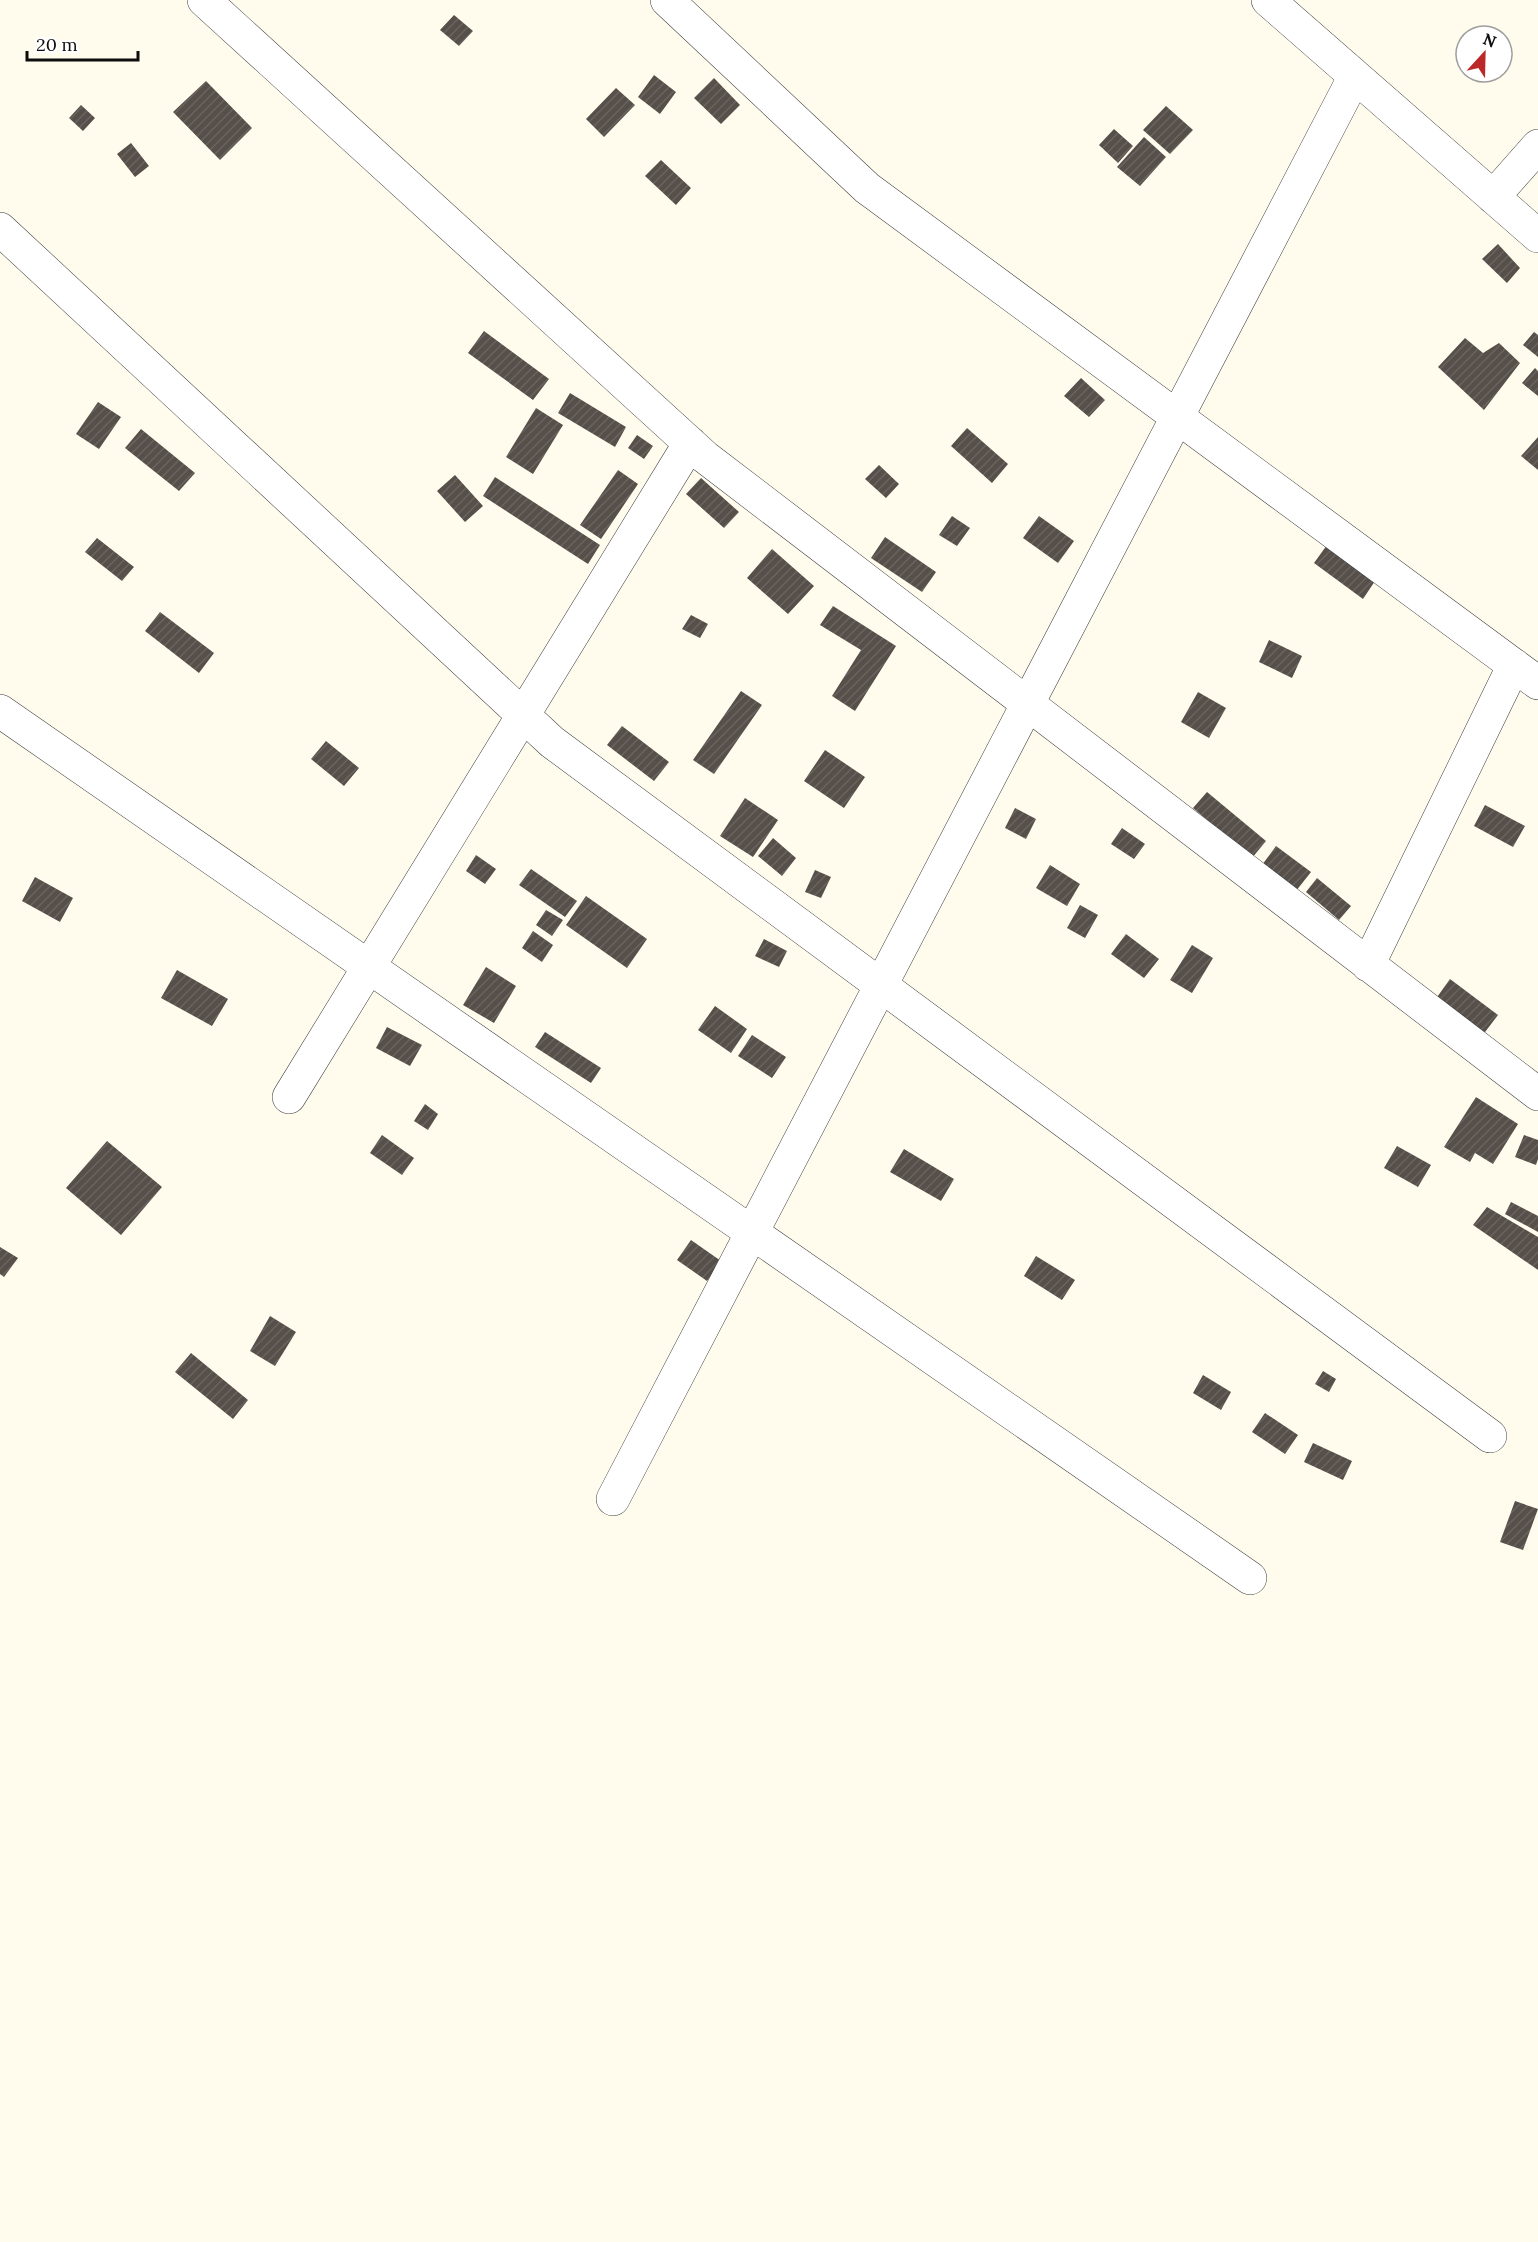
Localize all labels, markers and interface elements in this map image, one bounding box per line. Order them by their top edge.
scale bar [27,24,138,62]
north arrow [1454,24,1514,84]
text: N [1480,29,1499,52]
text: 20 m [36,33,78,56]

